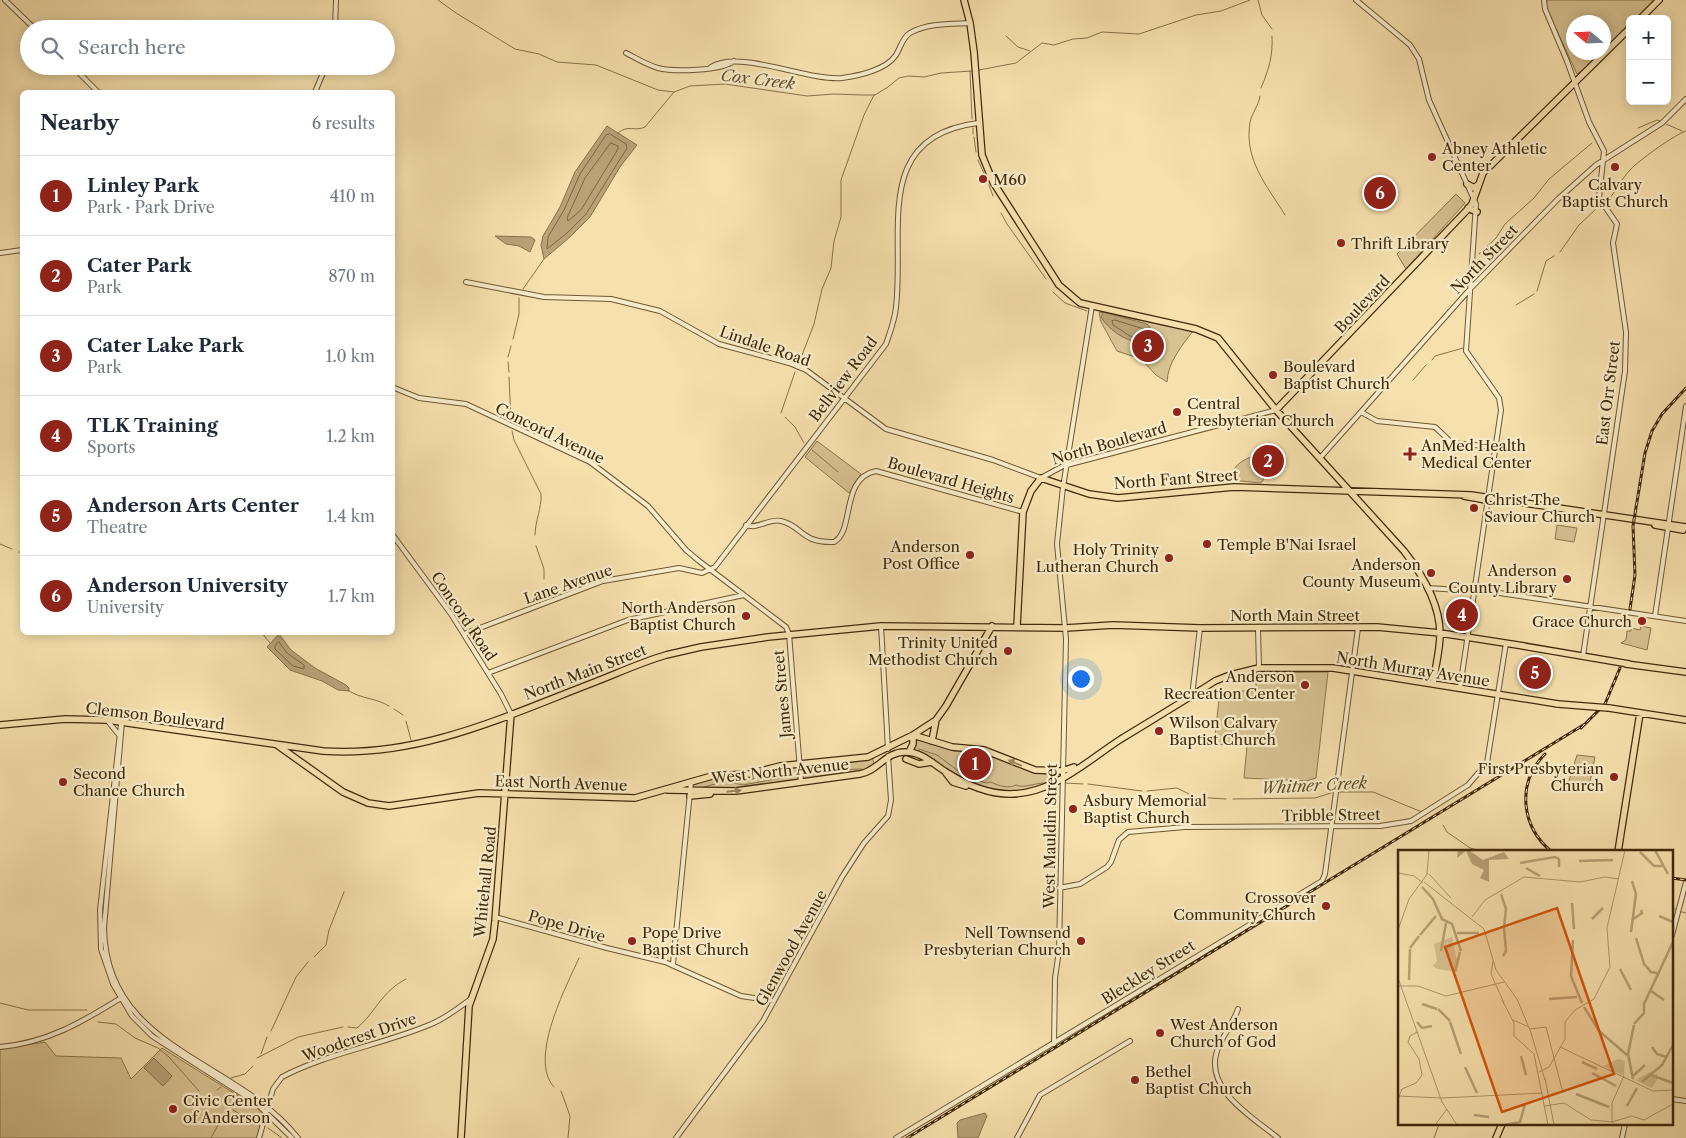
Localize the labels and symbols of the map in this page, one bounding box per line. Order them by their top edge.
north arrow [1566,15,1611,60]
water label: Cox Creek [720,65,797,94]
place label: Abney Athletic Center [1441,139,1547,175]
marker: Abney Athletic Center [1426,151,1438,163]
marker: Calvary Baptist Church [1609,161,1621,173]
place label: M60 [993,170,1026,189]
marker: M60 [977,173,989,185]
pin: 6 [1364,174,1396,212]
place label: Calvary Baptist Church [1562,175,1669,211]
street label: North Street [1446,220,1522,298]
place label: Thrift Library [1351,234,1450,253]
marker: Thrift Library [1335,237,1347,249]
street label: Boulevard [1330,271,1394,337]
street label: Lindale Road [717,322,813,370]
pin: 3 [1132,327,1164,365]
street label: Bellview Road [805,333,881,425]
street label: East Orr Street [1592,339,1624,446]
place label: Boulevard Baptist Church [1283,357,1390,393]
marker: Boulevard Baptist Church [1267,369,1279,381]
place label: Central Presbyterian Church [1187,394,1335,430]
street label: Concord Avenue [492,398,608,468]
marker: Central Presbyterian Church [1171,406,1183,418]
street label: North Boulevard [1049,418,1169,468]
place label: AnMed Health Medical Center [1420,436,1532,472]
pin: 2 [1252,442,1284,480]
marker: AnMed Health Medical Center [1403,447,1417,461]
street label: Boulevard Heights [885,453,1017,507]
street label: North Fant Street [1113,465,1239,493]
place label: Christ The Saviour Church [1484,490,1596,526]
marker: Christ The Saviour Church [1468,502,1480,514]
place label: Temple B'Nai Israel [1217,535,1357,554]
place label: Anderson Post Office [882,537,961,573]
marker: Temple B'Nai Israel [1201,538,1213,550]
place label: Holy Trinity Lutheran Church [1036,540,1160,576]
marker: Anderson Post Office [964,549,976,561]
marker: Holy Trinity Lutheran Church [1163,552,1175,564]
place label: Anderson County Museum [1302,555,1422,591]
street label: Lane Avenue [521,560,615,608]
place label: Anderson County Library [1448,561,1558,597]
marker: Anderson County Museum [1425,567,1437,579]
street label: Concord Road [427,568,501,664]
marker: Anderson County Library [1561,573,1573,585]
pin: 4 [1446,596,1478,634]
place label: North Anderson Baptist Church [621,598,737,634]
street label: North Main Street [1230,606,1360,625]
marker: North Anderson Baptist Church [740,610,752,622]
place label: Grace Church [1532,612,1633,631]
marker: Grace Church [1636,615,1648,627]
place label: Trinity United Methodist Church [868,633,999,669]
street label: North Main Street [521,640,650,704]
marker: Trinity United Methodist Church [1002,645,1014,657]
street label: North Murray Avenue [1335,647,1491,691]
street label: James Street [769,648,795,741]
pin: 5 [1519,654,1551,692]
your location [1068,666,1094,692]
place label: Anderson Recreation Center [1164,667,1296,703]
marker: Anderson Recreation Center [1299,679,1311,691]
street label: Clemson Boulevard [84,698,226,734]
place label: Wilson Calvary Baptist Church [1168,713,1278,749]
marker: Wilson Calvary Baptist Church [1153,725,1165,737]
pin: 1 [959,745,991,783]
street label: West North Avenue [709,754,850,788]
one-way arrow [1007,759,1022,767]
place label: First Presbyterian Church [1478,759,1605,795]
street label: West Mauldin Street [1039,762,1061,910]
place label: Second Chance Church [73,764,186,800]
street label: East North Avenue [494,771,628,795]
marker: First Presbyterian Church [1608,771,1620,783]
water label: Whitner Creek [1260,772,1368,798]
marker: Second Chance Church [57,776,69,788]
one-way arrow [726,787,742,795]
place label: Asbury Memorial Baptist Church [1082,791,1207,827]
marker: Asbury Memorial Baptist Church [1067,803,1079,815]
street label: Tribble Street [1282,805,1381,825]
street label: Whitehall Road [470,825,500,940]
inset map [1398,850,1674,1126]
street label: Glenwood Avenue [751,886,831,1010]
place label: Crossover Community Church [1173,888,1317,924]
marker: Crossover Community Church [1320,900,1332,912]
street label: Pope Drive [526,906,608,946]
place label: Pope Drive Baptist Church [642,923,749,959]
place label: Nell Townsend Presbyterian Church [924,923,1072,959]
marker: Pope Drive Baptist Church [626,935,638,947]
marker: Nell Townsend Presbyterian Church [1075,935,1087,947]
street label: Bleckley Street [1098,935,1199,1008]
street label: Woodcrest Drive [298,1009,419,1066]
place label: West Anderson Church of God [1169,1015,1279,1051]
marker: West Anderson Church of God [1154,1027,1166,1039]
place label: Bethel Baptist Church [1145,1062,1252,1098]
marker: Bethel Baptist Church [1129,1074,1141,1086]
place label: Civic Center of Anderson [183,1091,274,1127]
marker: Civic Center of Anderson [167,1103,179,1115]

